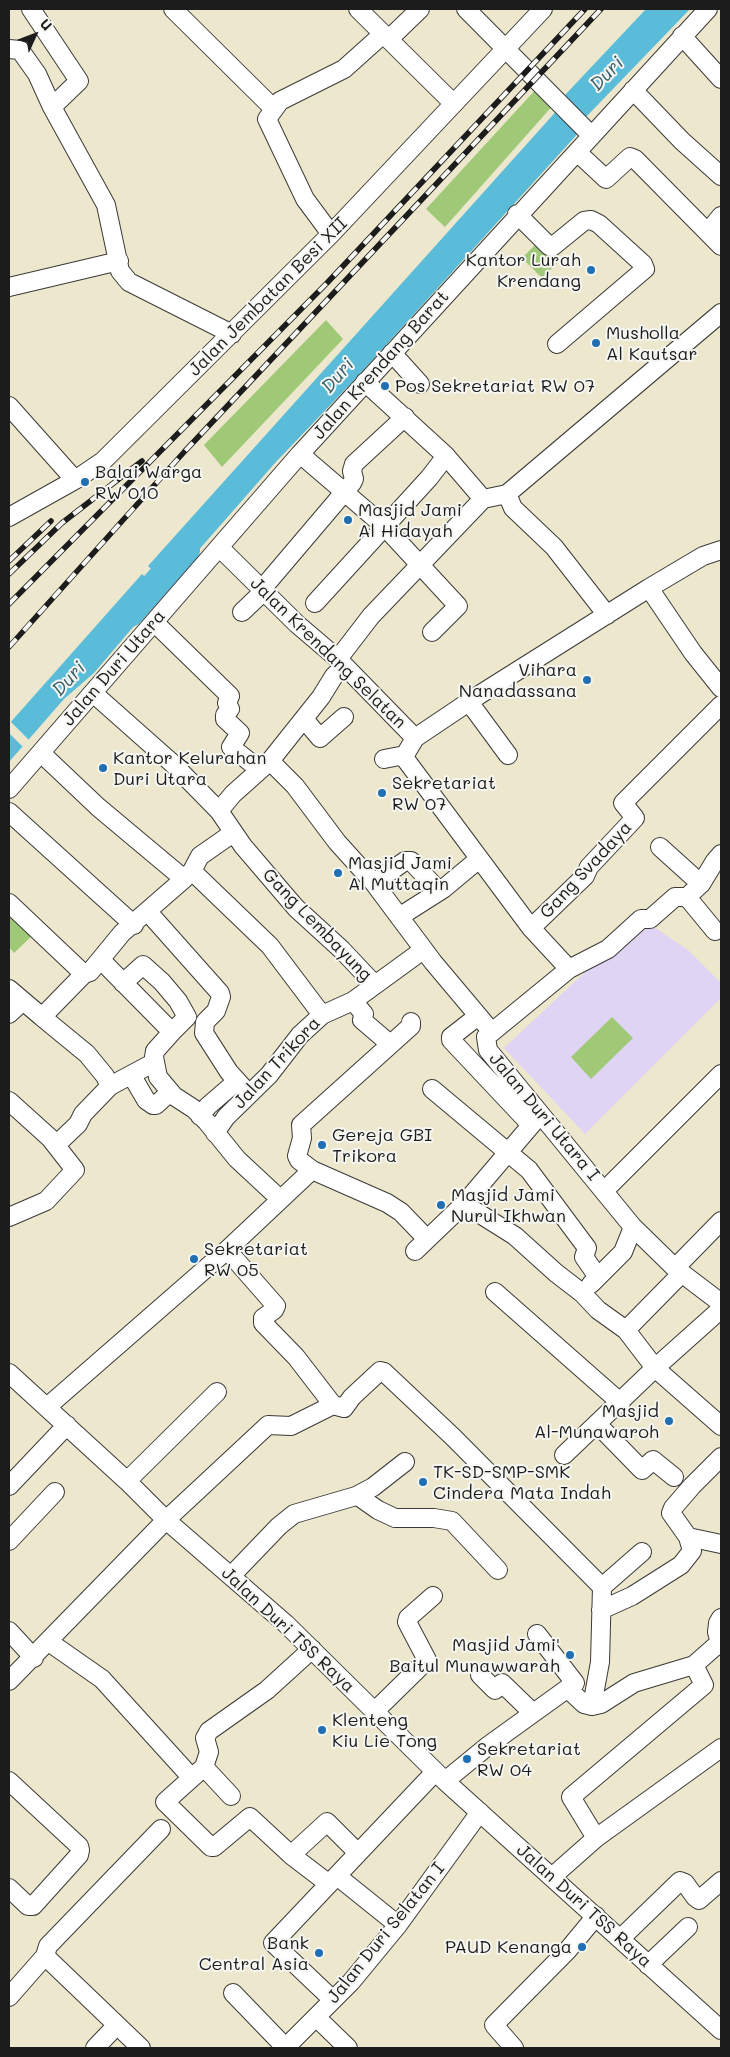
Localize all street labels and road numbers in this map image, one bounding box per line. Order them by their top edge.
street label: Jalan Jembatan Besi XII [184,213,352,381]
street label: Jalan Krendang Barat [308,286,454,444]
street label: Jalan Krendang Selatan [245,573,411,733]
street label: Jalan Duri Utara [58,606,170,730]
street label: Gang Svadaya [536,817,636,923]
street label: Gang Lembayung [258,864,376,986]
street label: Jalan Trikora [229,1013,325,1113]
street label: Jalan Duri Utara I [484,1049,604,1185]
street label: Jalan Duri TSS Raya [217,1563,359,1697]
street label: Jalan Duri TSS Raya [512,1840,656,1972]
street label: Jalan Duri Selatan I [323,1858,449,2008]

